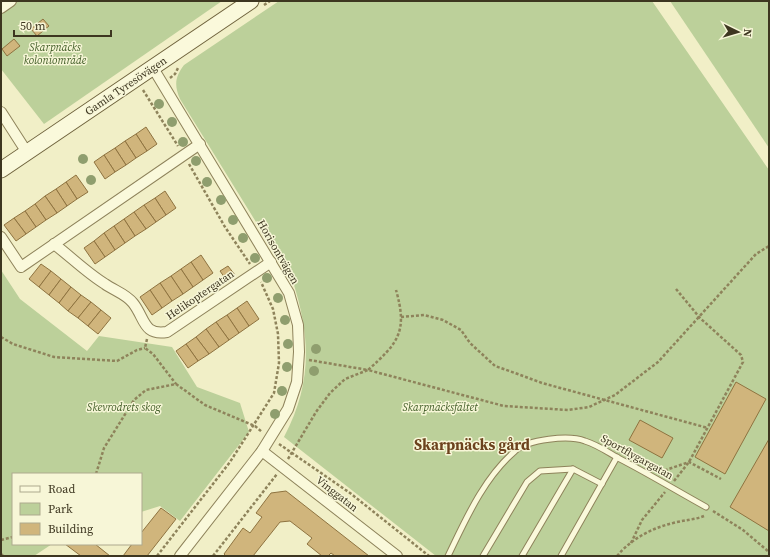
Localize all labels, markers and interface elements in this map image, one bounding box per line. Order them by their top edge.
scale bar [14,12,111,38]
north arrow [718,12,758,52]
text: 50 m [20,18,46,34]
text: N [740,28,755,37]
park label: Skarpnäcks koloniområde [24,40,87,68]
street label: Gamla Tyresövägen [82,53,170,119]
street label: Horisontvägen [253,217,303,287]
street label: Helikoptergatan [163,266,237,323]
park label: Skevrodrets skog [87,400,162,415]
park label: Skarpnäcksfältet [403,400,478,415]
street label: Sportflygargatan [598,431,676,483]
district label: Skarpnäcks gård [414,434,530,455]
legend [12,473,142,545]
street label: Vinggatan [313,473,361,515]
text: Road [48,481,75,497]
text: Park [48,501,73,517]
text: Building [48,521,93,537]

